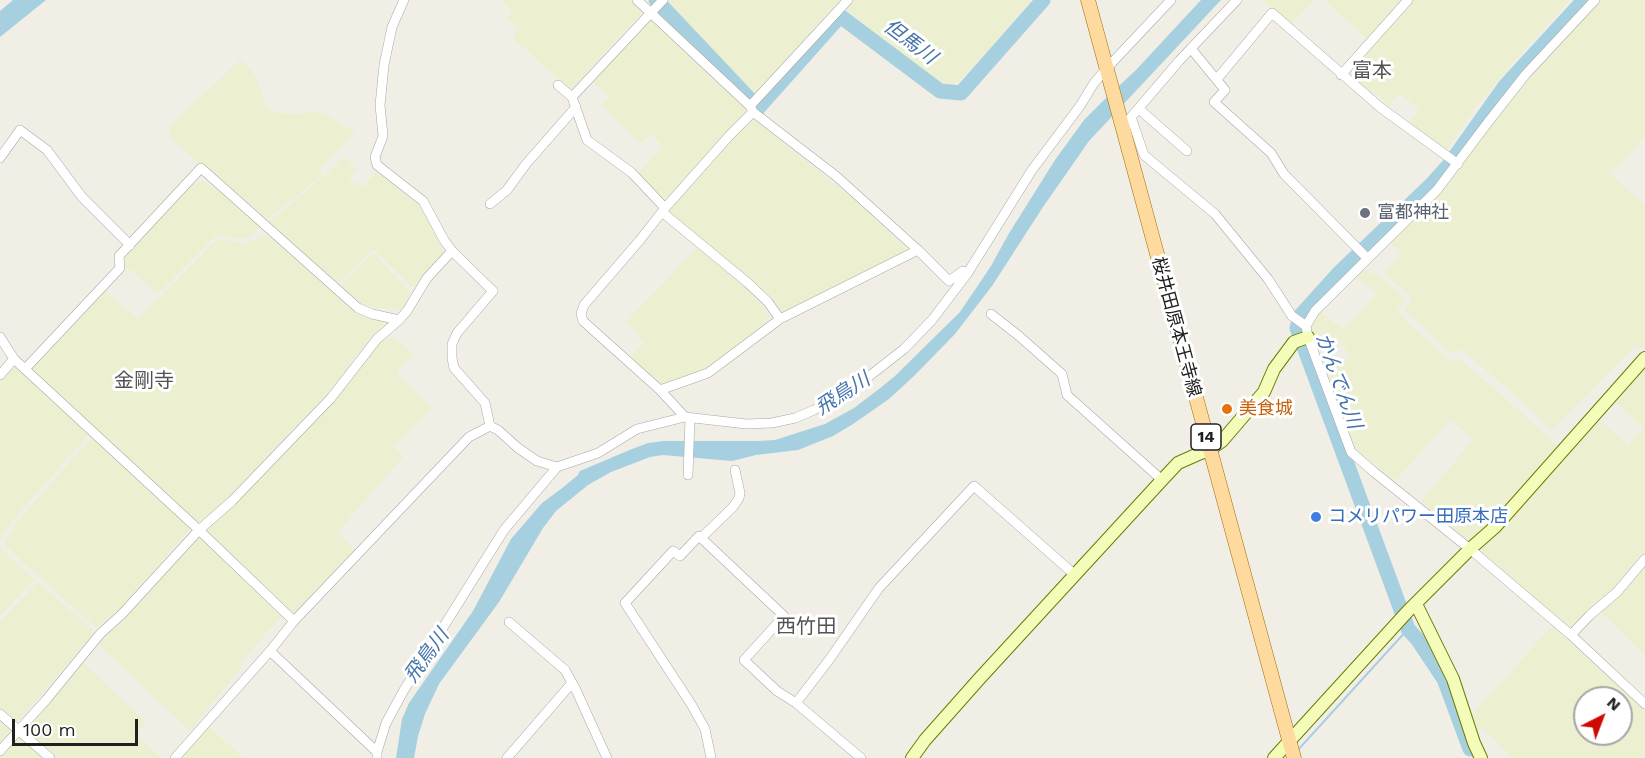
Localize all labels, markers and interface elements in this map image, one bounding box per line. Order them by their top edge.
water label: 但馬川 [879,14,941,70]
district label: 富本 [1352,59,1392,83]
place label: 富都神社 [1377,202,1449,224]
marker: 富都神社 [1358,206,1372,220]
street label: 桜井田原本王寺線 [1147,255,1205,399]
water label: かんでん川 [1310,330,1366,432]
water label: 飛鳥川 [811,368,875,420]
district label: 金剛寺 [114,369,174,393]
place label: 美食城 [1239,398,1293,420]
marker: 美食城 [1220,402,1234,416]
road number: 14 [1191,424,1221,450]
place label: コメリパワー田原本店 [1328,506,1508,528]
marker: コメリパワー田原本店 [1309,510,1323,524]
district label: 西竹田 [776,615,836,639]
water label: 飛鳥川 [400,625,454,687]
north arrow [1573,686,1633,746]
text: N [1603,693,1625,715]
scale bar [15,707,141,745]
text: 100 m [23,719,76,740]

